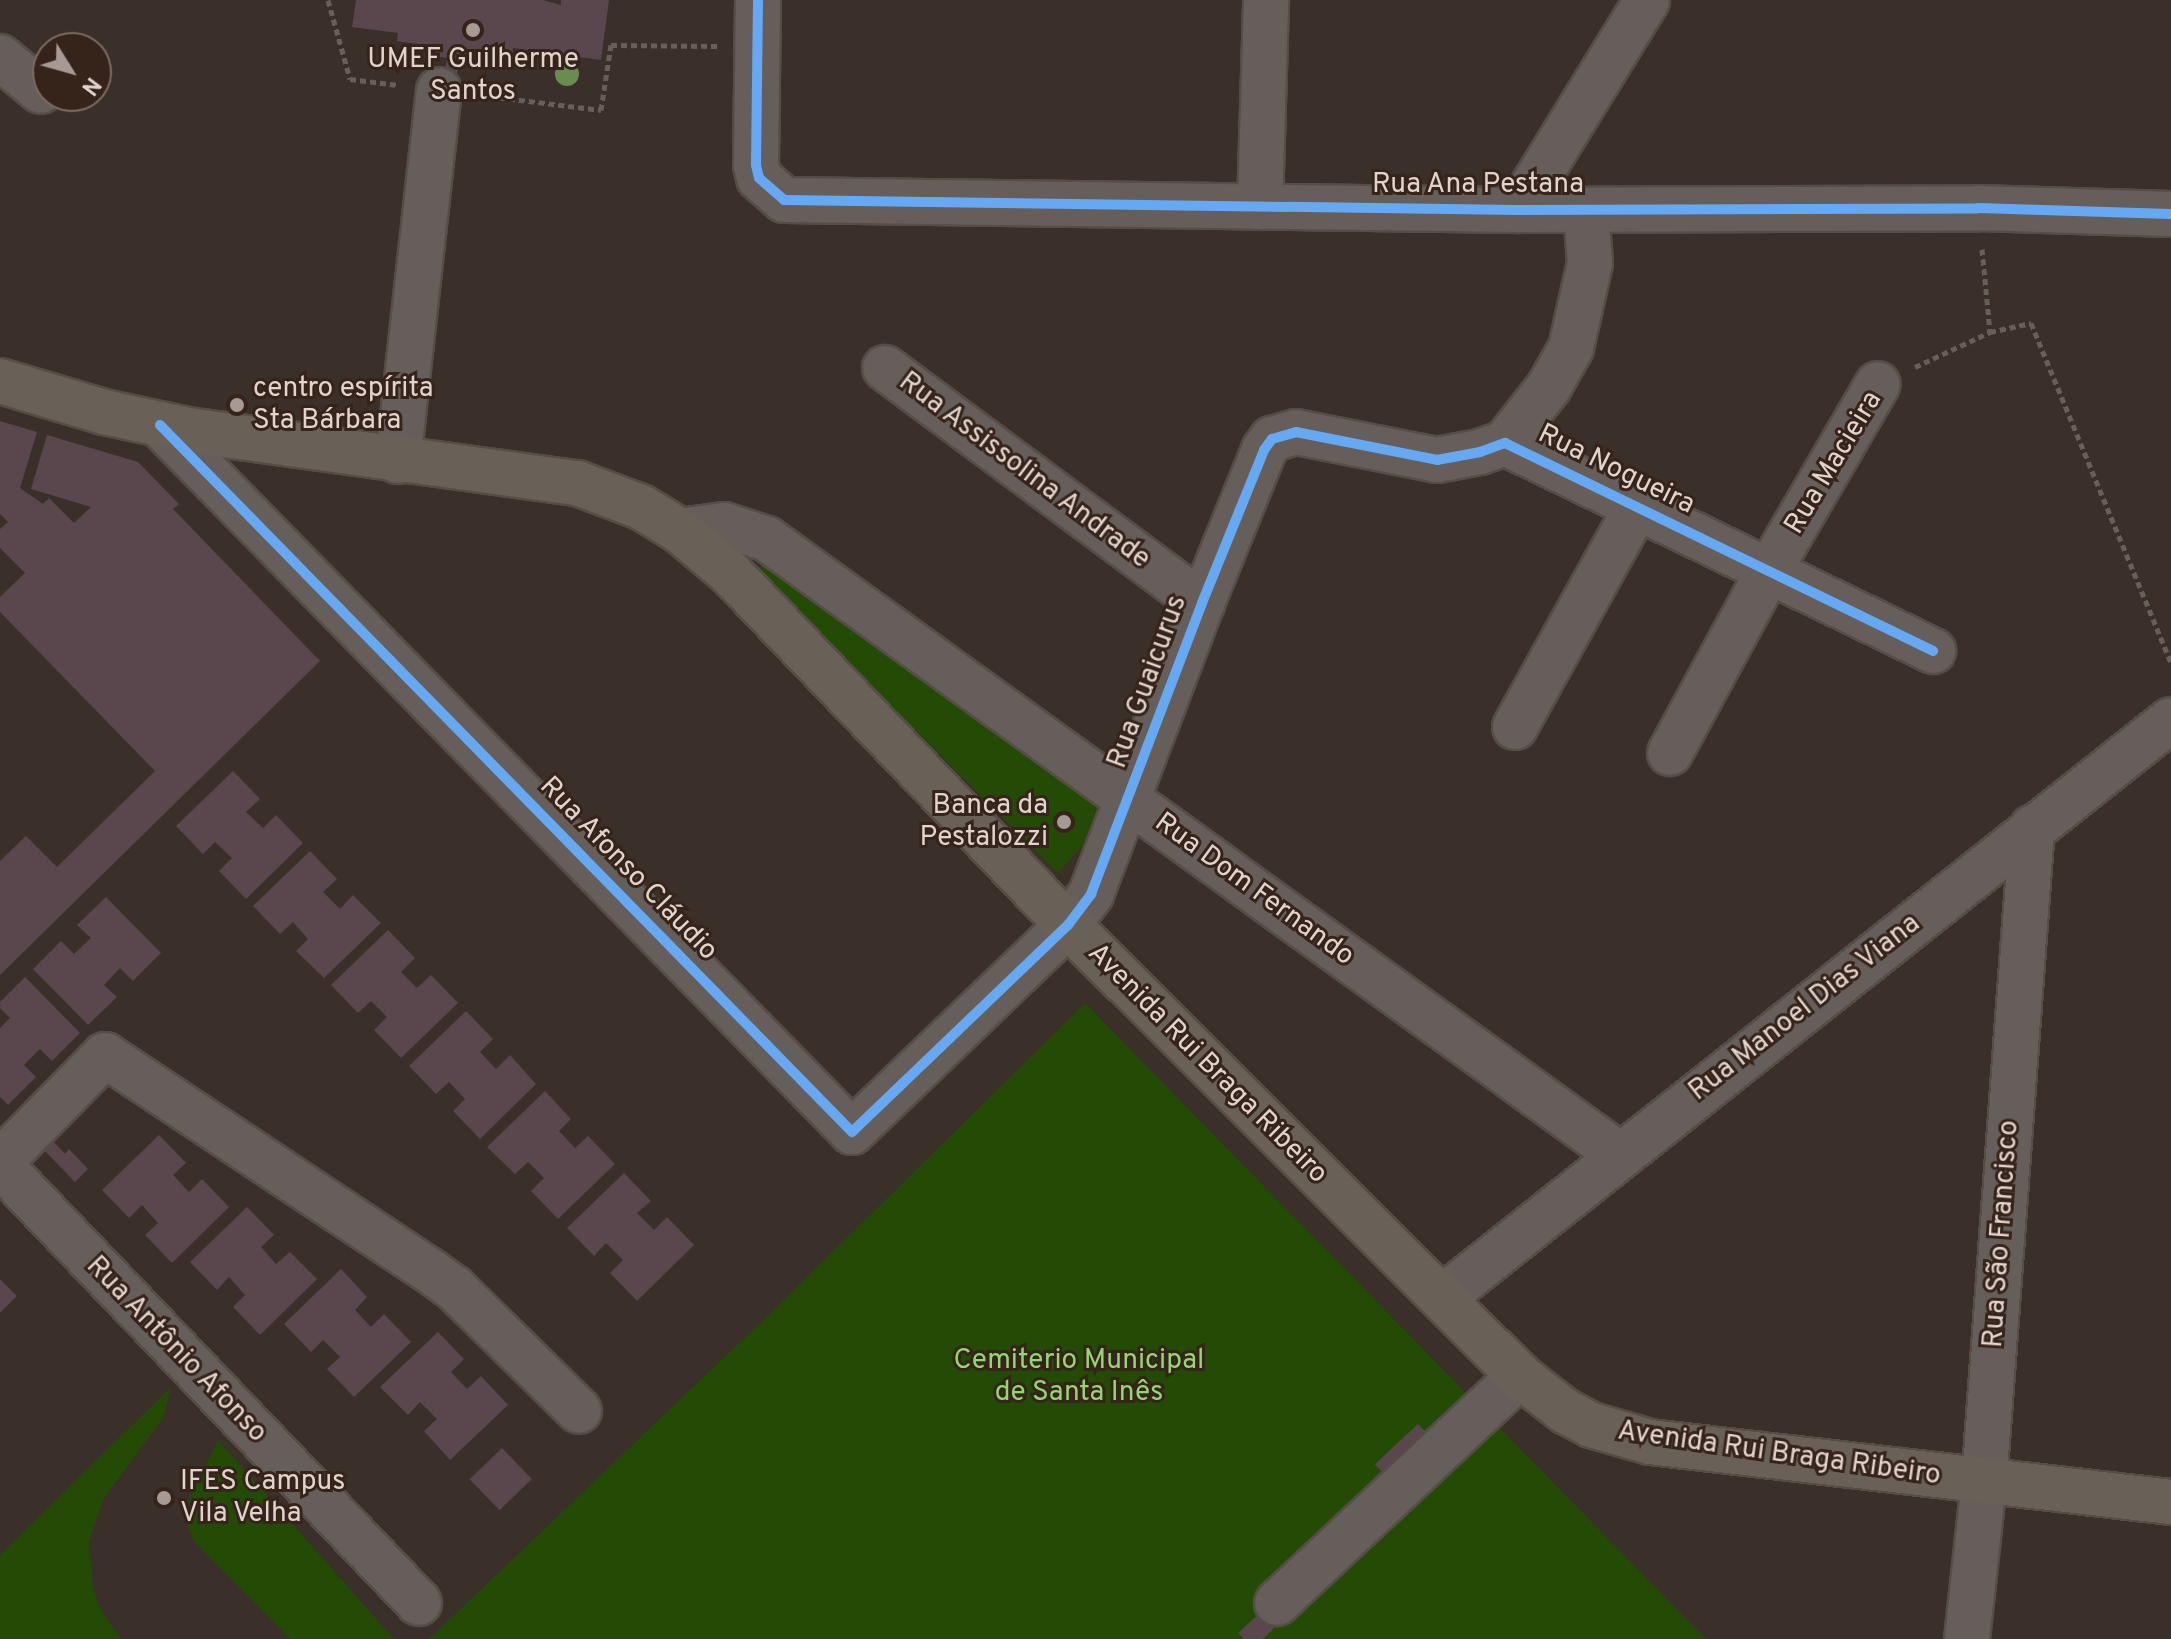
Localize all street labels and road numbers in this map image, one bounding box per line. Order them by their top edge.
street label: Rua Ana Pestana [1371,168,1585,202]
street label: Rua Assissolina Andrade [891,365,1157,577]
street label: Rua Macieira [1778,386,1890,540]
street label: Rua Nogueira [1532,418,1700,522]
street label: Rua Guaicurus [1101,591,1195,773]
street label: Rua Afonso Cláudio [531,770,725,968]
street label: Rua Dom Fernando [1148,806,1360,974]
street label: Rua Manoel Dias Viana [1682,907,1928,1109]
street label: Avenida Rui Braga Ribeiro [1080,937,1334,1191]
street label: Rua São Francisco [1977,1119,2027,1349]
street label: Rua Antônio Afonso [78,1249,274,1451]
street label: Avenida Rui Braga Ribeiro [1615,1415,1943,1493]

